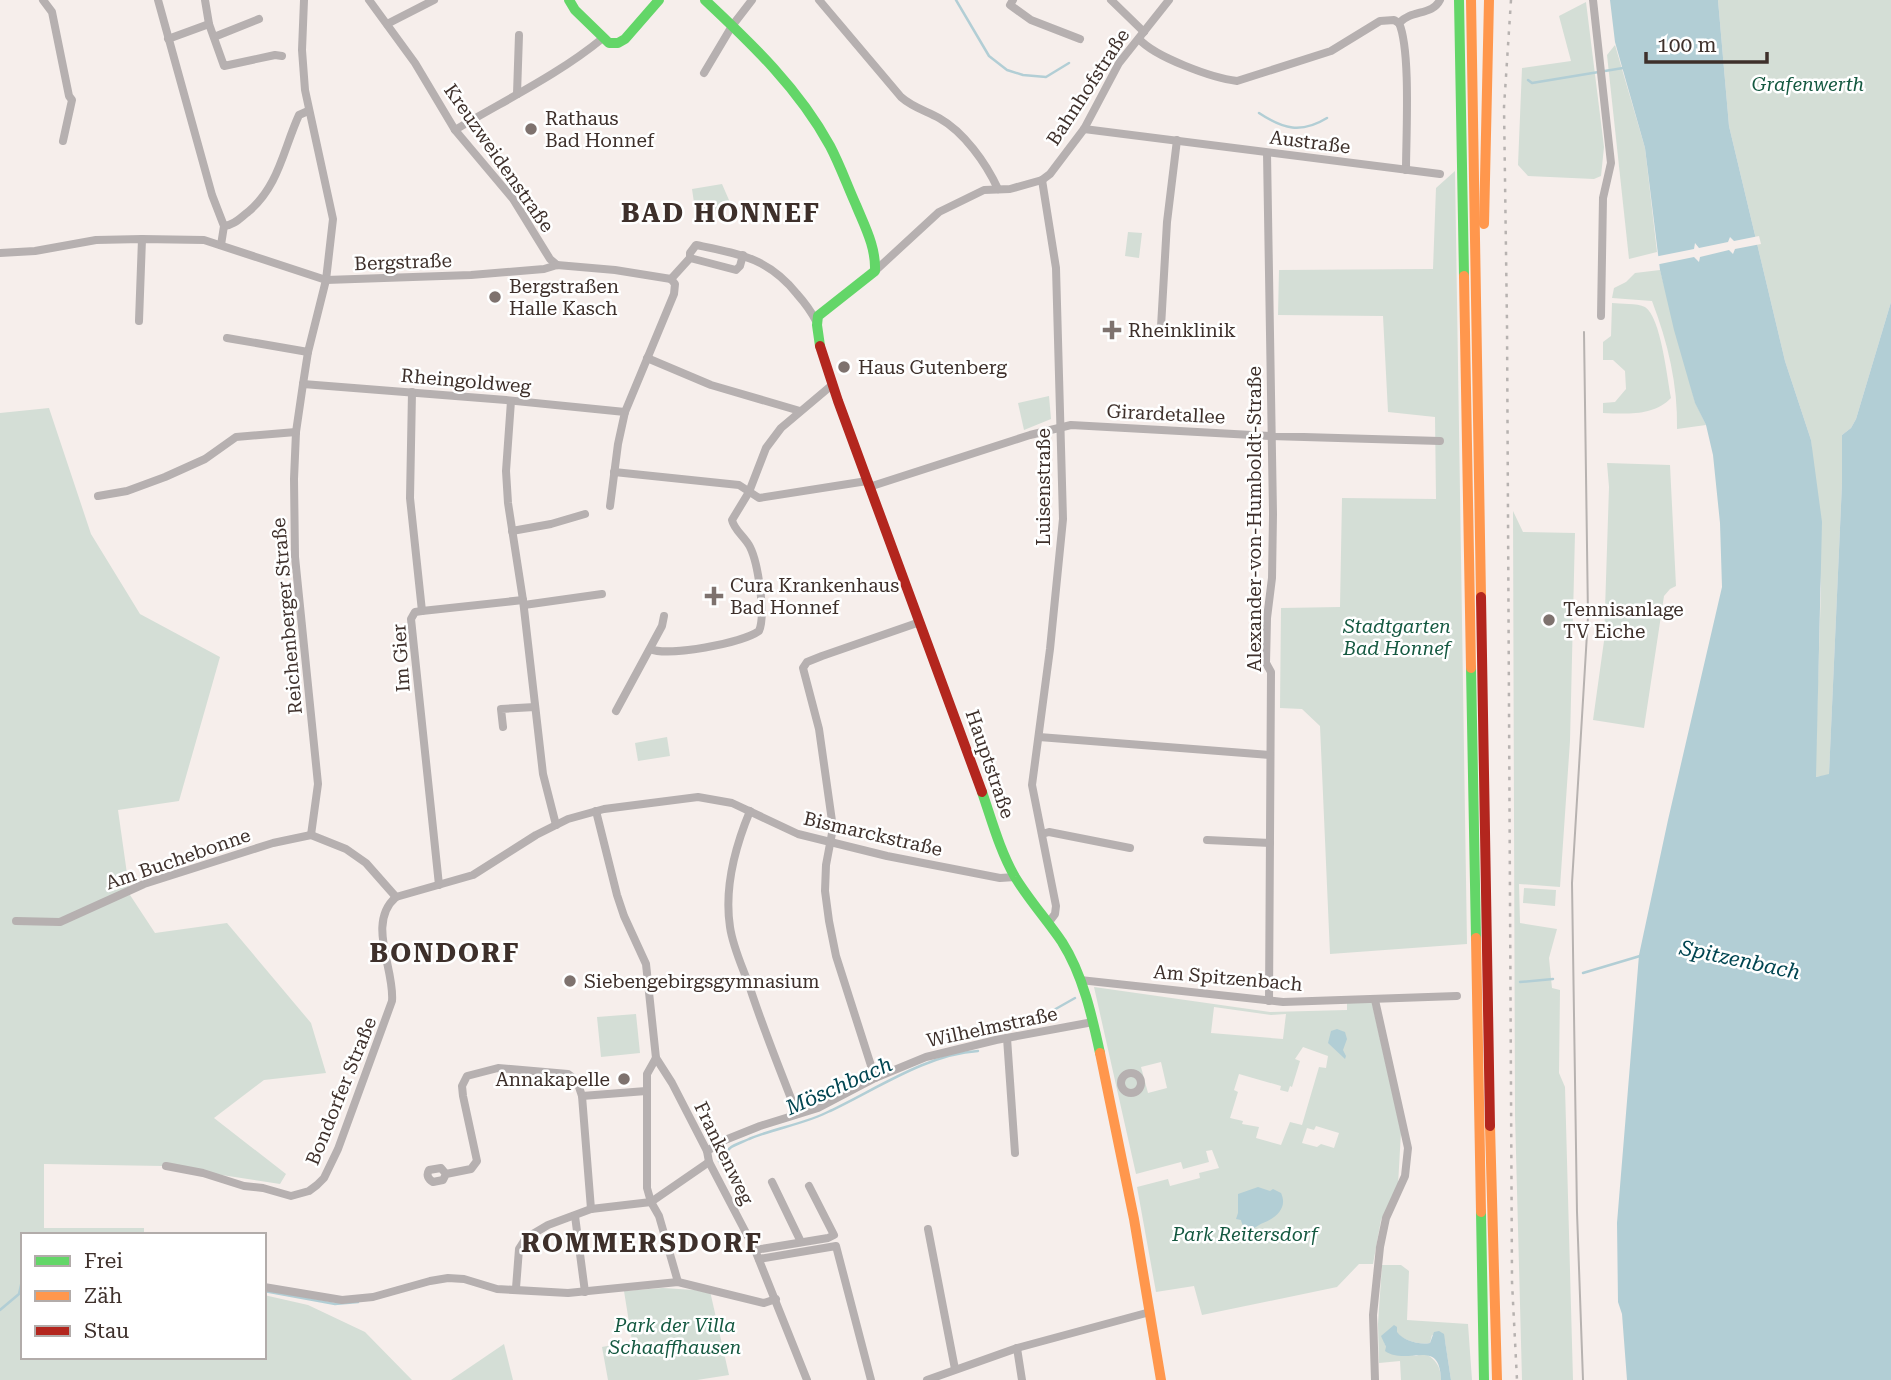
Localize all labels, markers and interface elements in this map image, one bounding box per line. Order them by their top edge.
scale bar [1646,21,1767,65]
street label: Bahnhofstraße [1042,24,1134,150]
text: 100 m [1657,33,1717,57]
park label: Grafenwerth [1752,73,1864,96]
street label: Kreuzweidenstraße [439,79,559,237]
place label: Rathaus Bad Honnef [545,107,655,152]
marker: Rathaus Bad Honnef [523,121,539,137]
street label: Austraße [1268,126,1352,158]
district label: BAD HONNEF [621,198,821,228]
street label: Bergstraße [354,249,452,275]
place label: Bergstraßen Halle Kasch [509,275,619,320]
marker: Bergstraßen Halle Kasch [487,289,503,305]
place label: Rheinklinik [1128,319,1236,342]
marker: Rheinklinik [1102,320,1122,340]
place label: Haus Gutenberg [858,356,1007,379]
marker: Haus Gutenberg [836,359,852,375]
street label: Rheingoldweg [400,364,532,398]
street label: Alexander-von-Humboldt-Straße [1243,366,1266,672]
street label: Girardetallee [1106,399,1226,429]
street label: Luisenstraße [1032,428,1055,546]
street label: Reichenberger Straße [267,517,307,715]
place label: Cura Krankenhaus Bad Honnef [730,574,899,619]
marker: Cura Krankenhaus Bad Honnef [704,586,724,606]
place label: Tennisanlage TV Eiche [1563,598,1684,643]
marker: Tennisanlage TV Eiche [1541,612,1557,628]
park label: Stadtgarten Bad Honnef [1342,615,1453,660]
street label: Im Gier [387,623,415,693]
street label: Hauptstraße [961,707,1019,821]
street label: Bismarckstraße [801,807,945,861]
street label: Am Buchebonne [102,823,254,895]
water label: Spitzenbach [1677,935,1803,985]
district label: BONDORF [370,938,520,968]
street label: Am Spitzenbach [1153,960,1303,996]
place label: Siebengebirgsgymnasium [584,970,820,993]
marker: Siebengebirgsgymnasium [562,973,578,989]
street label: Wilhelmstraße [924,1002,1060,1052]
street label: Bondorfer Straße [301,1014,381,1168]
water label: Möschbach [781,1052,896,1121]
place label: Annakapelle [495,1068,610,1091]
marker: Annakapelle [616,1071,632,1087]
street label: Frankenweg [689,1098,759,1208]
park label: Park Reitersdorf [1171,1223,1320,1246]
district label: ROMMERSDORF [521,1228,763,1258]
legend [21,1233,266,1359]
text: Frei [84,1249,123,1273]
text: Zäh [84,1284,123,1308]
park label: Park der Villa Schaaffhausen [608,1314,742,1359]
text: Stau [84,1319,129,1343]

